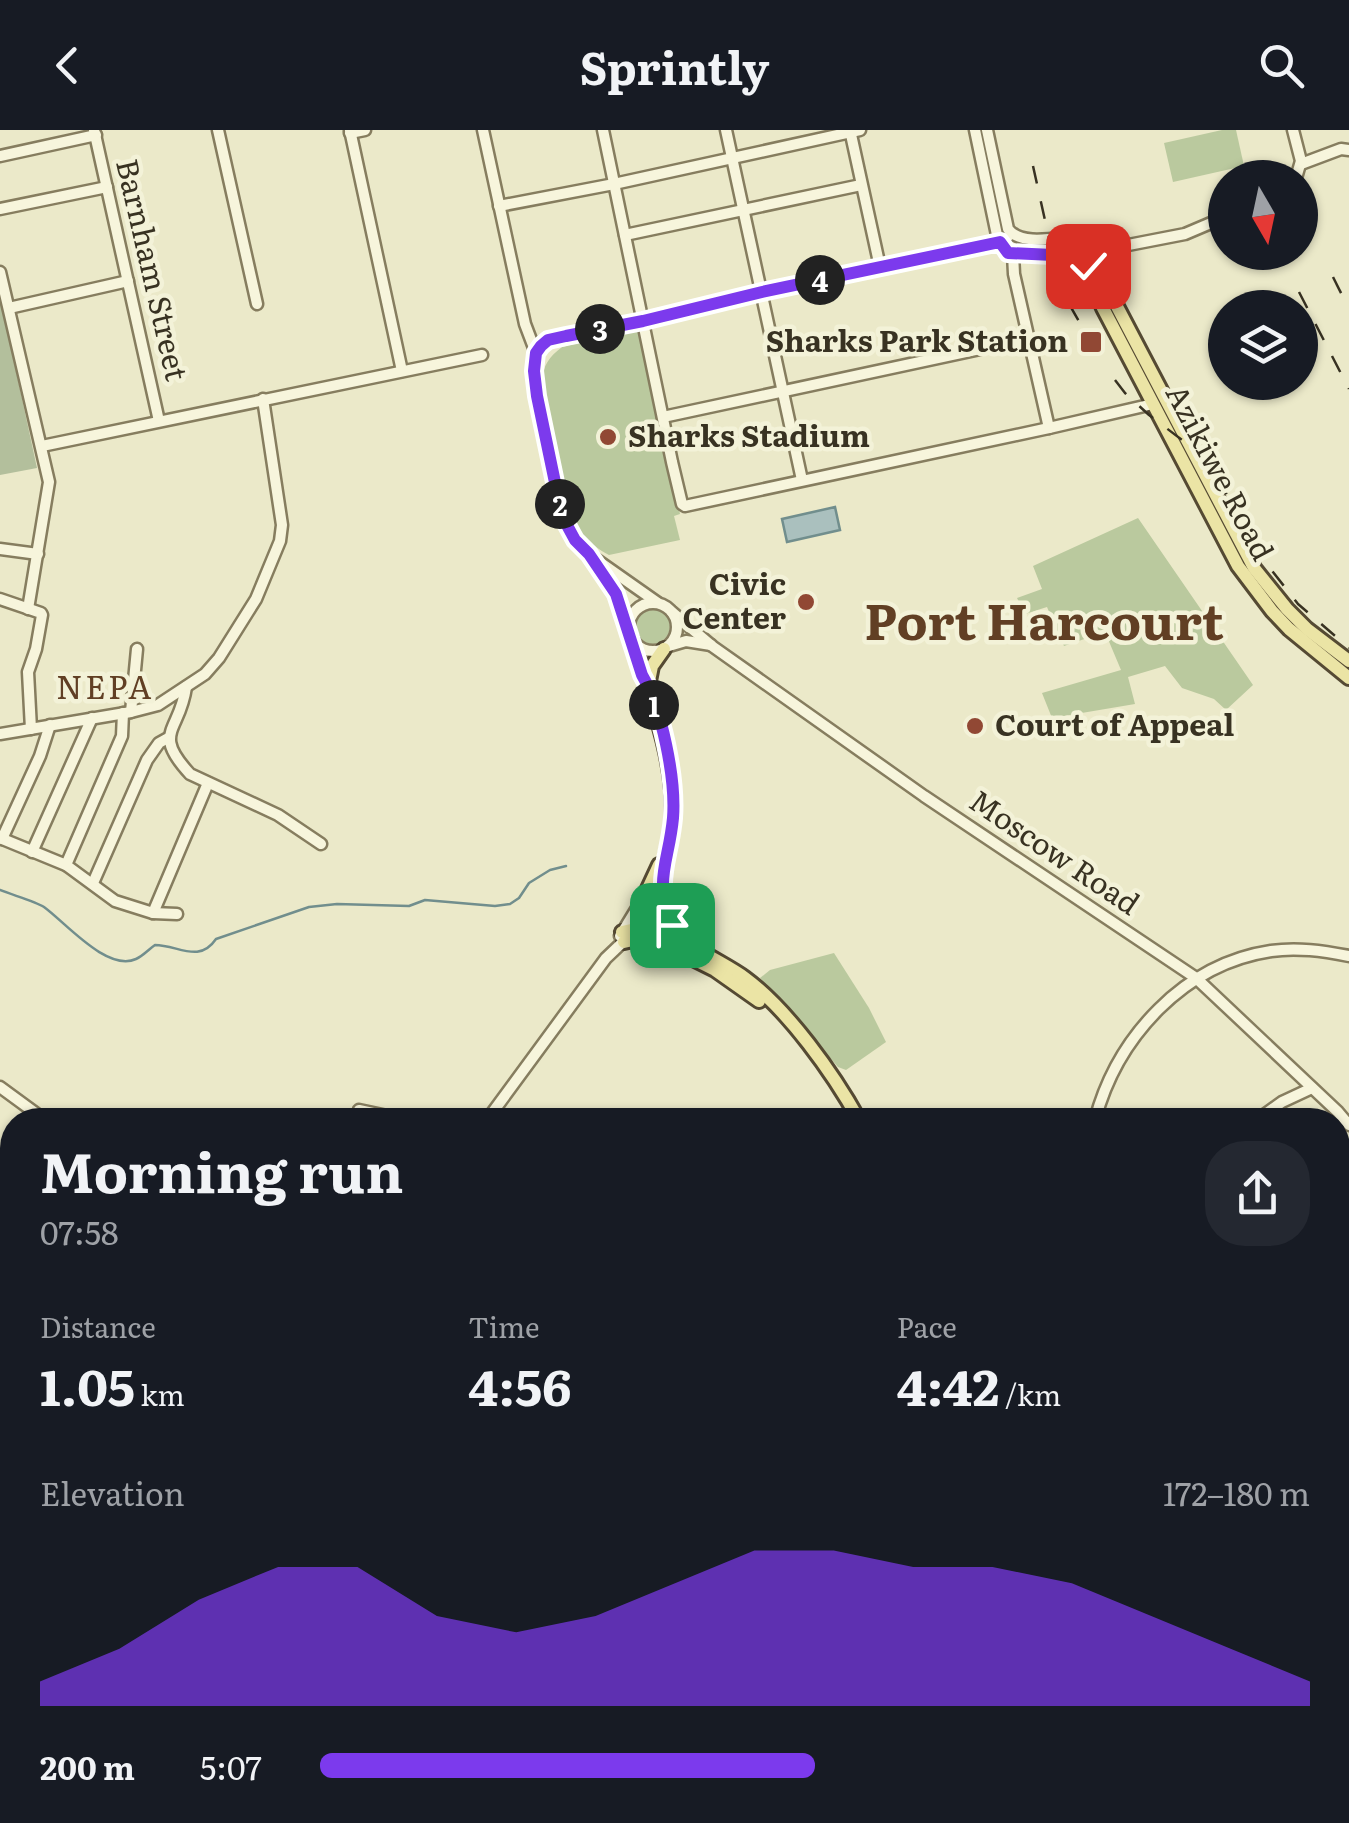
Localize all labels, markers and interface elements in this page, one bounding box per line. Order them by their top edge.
text: Sprintly [580,32,769,99]
icon: back [40,38,95,93]
icon: search [1254,38,1309,93]
street label: Barnham Street [107,154,201,385]
north arrow [1208,160,1318,270]
map controls [1208,160,1318,400]
pin [1046,224,1131,309]
icon: check [1061,239,1116,294]
pin: 4 [795,255,845,305]
text: 4 [812,259,828,301]
button: layers [1208,290,1318,400]
pin: 3 [575,304,625,354]
text: 3 [592,308,608,350]
place label: Sharks Park Station [766,317,1068,361]
marker: Sharks Park Station [1078,329,1104,355]
street label: Azikiwe Road [1157,376,1287,568]
place label: Sharks Stadium [628,412,870,456]
marker: Sharks Stadium [597,426,619,448]
pin: 2 [535,479,585,529]
text: 2 [552,483,568,525]
place label: Civic Center [682,560,786,638]
district label: Port Harcourt [864,581,1224,655]
marker: Civic Center [795,591,817,613]
district label: NEPA [56,661,154,709]
pin: 1 [629,680,679,730]
text: 1 [648,684,660,726]
place label: Court of Appeal [995,701,1235,745]
marker: Court of Appeal [964,715,986,737]
street label: Moscow Road [962,777,1150,924]
pin [630,883,715,968]
icon: arrive [645,898,700,953]
text: Morning run [40,1128,403,1210]
button: share [1205,1141,1310,1246]
text: 07:58 [40,1207,119,1255]
text: Distance [40,1305,156,1347]
text: Time [468,1305,540,1347]
text: Pace [897,1305,957,1347]
text: 1.05 [40,1347,135,1421]
text: 4:56 [468,1347,571,1421]
text: 4:42 [897,1347,999,1421]
text: km [135,1373,185,1415]
text: /km [999,1373,1061,1415]
text: Elevation [40,1468,185,1516]
text: 172–180 m [1163,1468,1310,1516]
text: 200 m [40,1742,135,1790]
text: 5:07 [200,1742,262,1790]

